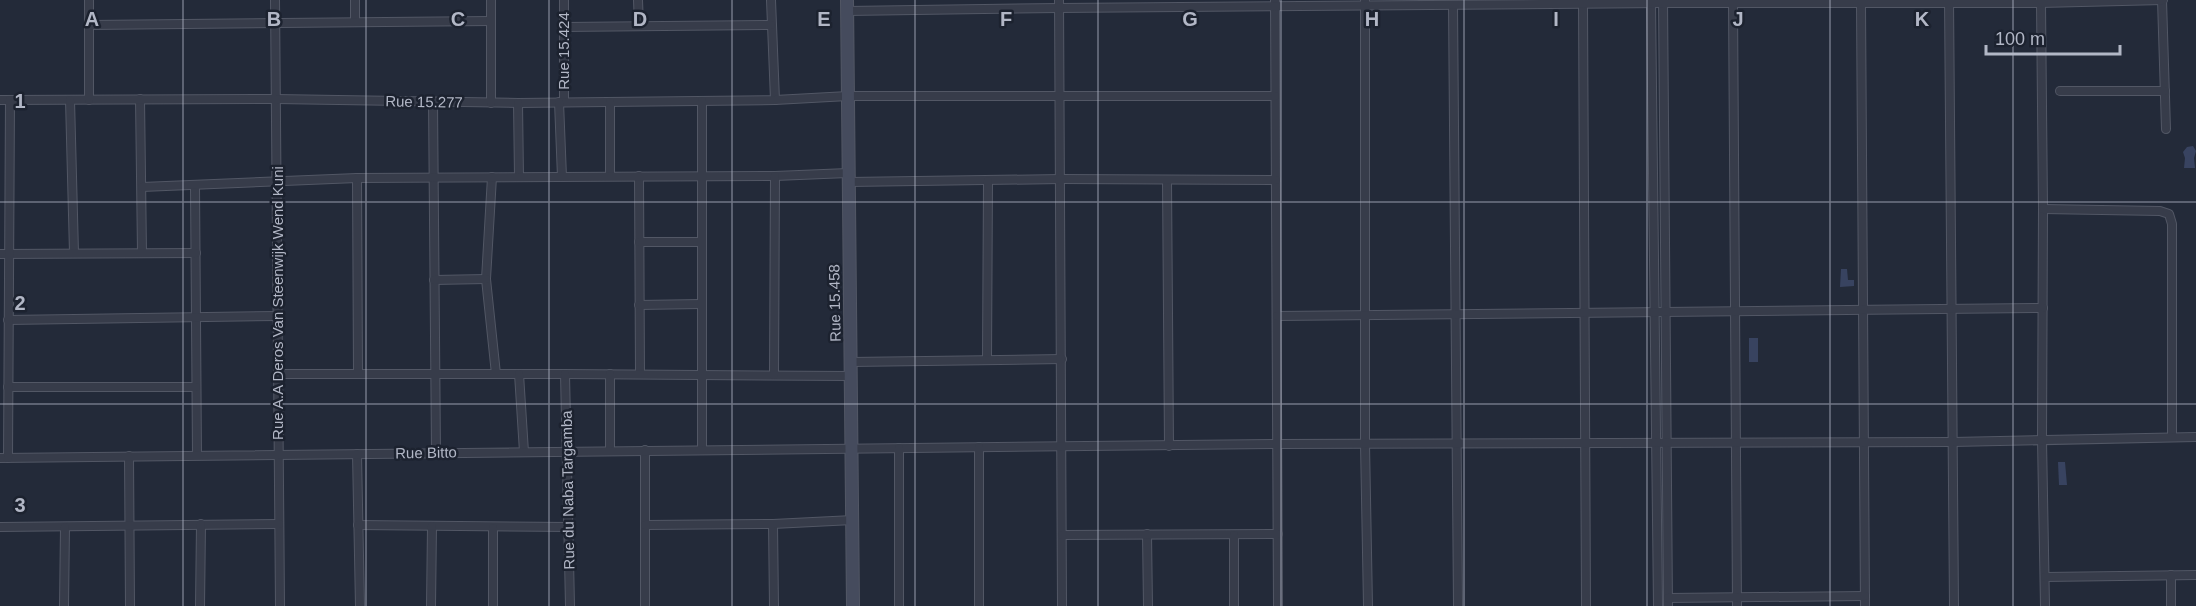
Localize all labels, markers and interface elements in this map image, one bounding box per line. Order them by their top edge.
text: A [85,8,99,30]
text: B [267,8,281,30]
text: C [451,8,465,30]
text: D [633,8,647,30]
text: E [817,8,831,30]
text: F [1000,8,1012,30]
text: G [1182,8,1198,30]
text: H [1365,8,1379,30]
text: I [1553,8,1559,30]
text: J [1732,8,1744,30]
text: K [1915,8,1930,30]
street label: Rue 15.424 [555,12,572,90]
scale bar [1986,18,2120,56]
text: 100 m [1995,29,2045,49]
text: 1 [14,90,26,112]
street label: Rue 15.277 [385,92,463,111]
street label: Rue A.A Deros Van Steenwijk Wend Kuni [269,166,286,440]
street label: Rue 15.458 [825,264,844,342]
text: 2 [14,292,26,314]
street label: Rue du Naba Targamba [558,410,577,570]
street label: Rue Bitto [395,443,457,462]
text: 3 [14,494,26,516]

